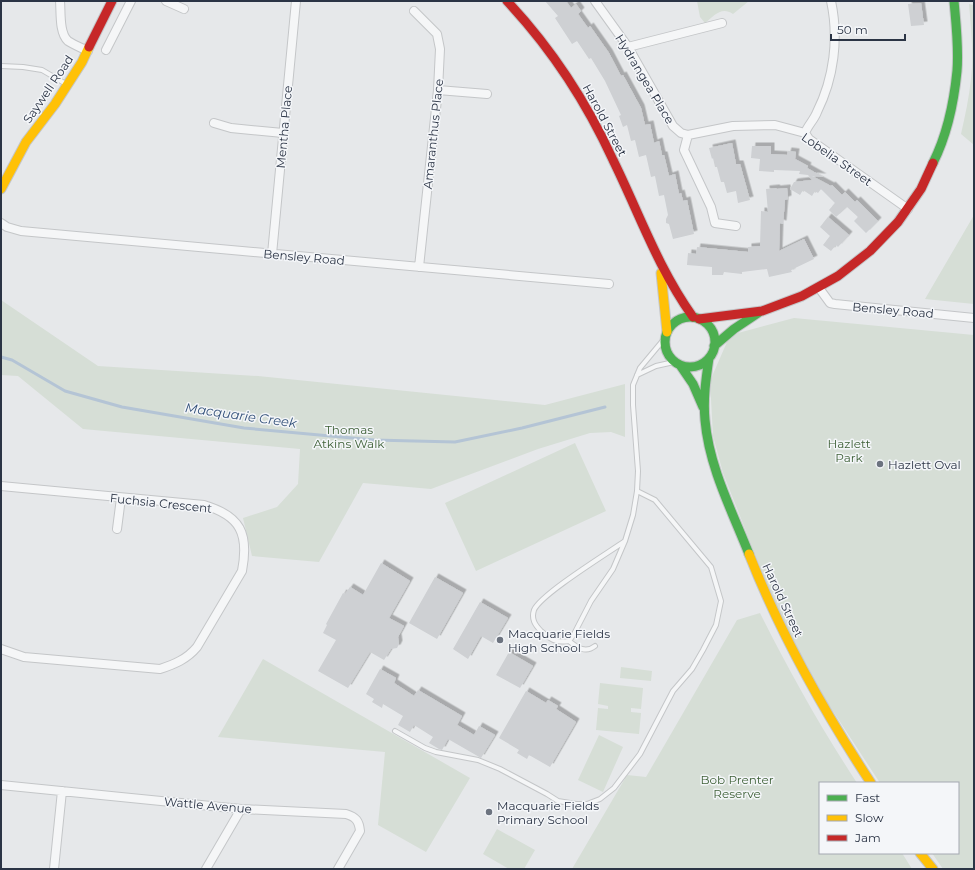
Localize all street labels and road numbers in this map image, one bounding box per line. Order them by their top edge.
street label: Hydrangea Place [612,31,678,127]
street label: Saywell Road [20,52,76,126]
street label: Amaranthus Place [420,78,446,190]
street label: Harold Street [580,81,630,159]
street label: Mentha Place [273,85,295,169]
street label: Lobelia Street [799,129,875,189]
street label: Bensley Road [263,246,345,268]
street label: Bensley Road [852,299,934,321]
street label: Fuchsia Crescent [109,490,213,516]
street label: Harold Street [759,561,807,639]
street label: Wattle Avenue [163,794,253,816]

